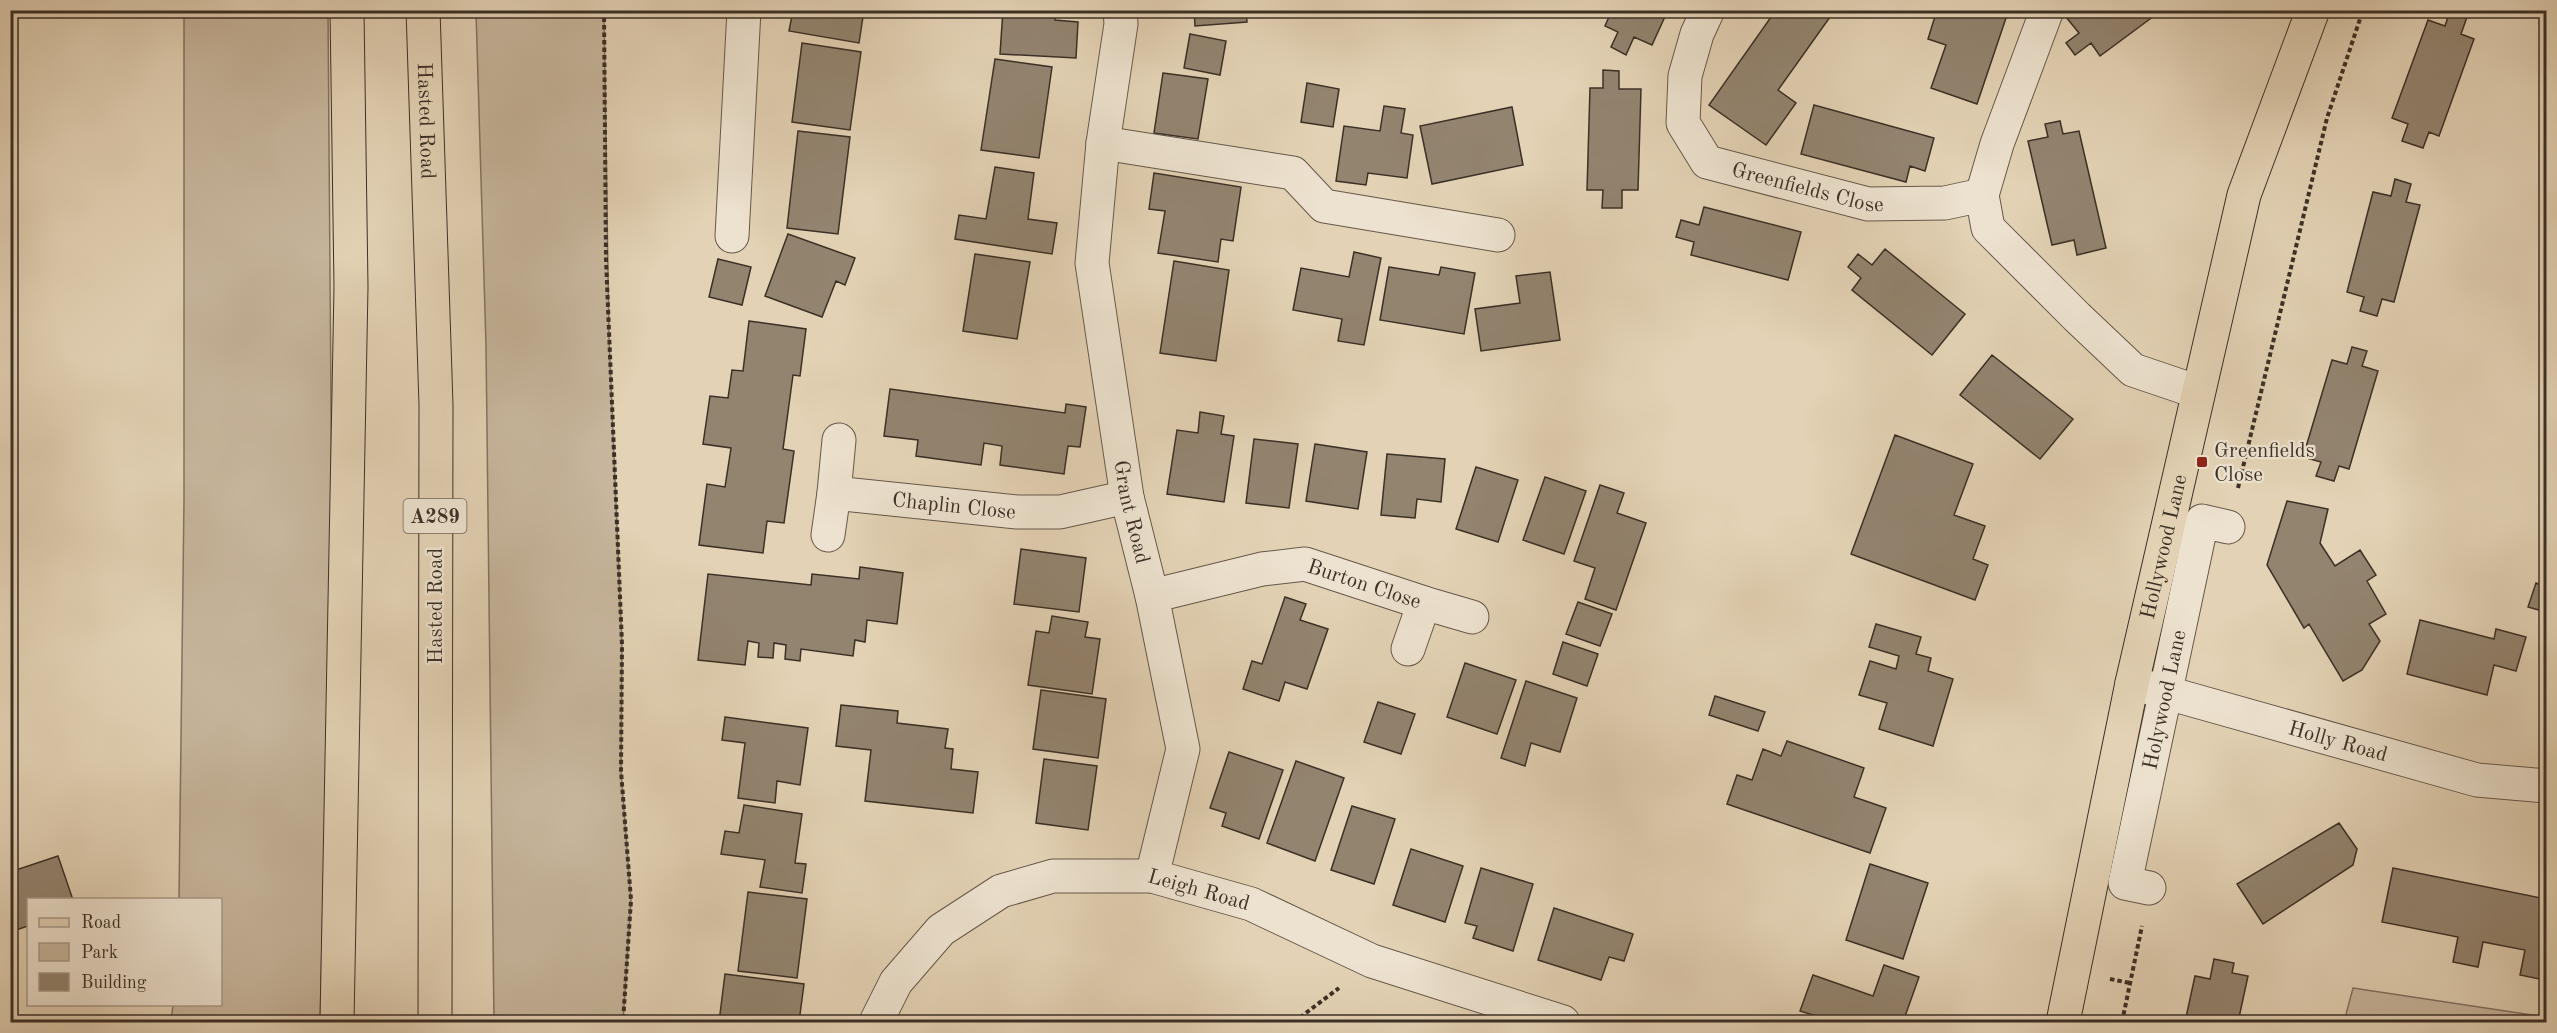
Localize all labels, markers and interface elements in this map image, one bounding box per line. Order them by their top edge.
street label: Hasted Road [413,62,438,180]
street label: Greenfields Close [1729,160,1884,216]
place label: Greenfields Close [2214,441,2315,486]
marker: Greenfields Close [2195,455,2209,469]
street label: Grant Road [1110,459,1152,566]
street label: Hollywood Lane [2138,472,2192,621]
street label: Chaplin Close [891,490,1017,524]
road number: A289 [404,499,466,533]
street label: Hasted Road [426,548,447,664]
street label: Burton Close [1304,556,1423,613]
street label: Holywood Lane [2140,628,2191,772]
street label: Holly Road [2286,718,2390,766]
street label: Leigh Road [1145,866,1252,915]
legend [27,898,222,1006]
text: Road [81,914,121,932]
text: Park [81,944,118,962]
text: Building [81,974,147,992]

